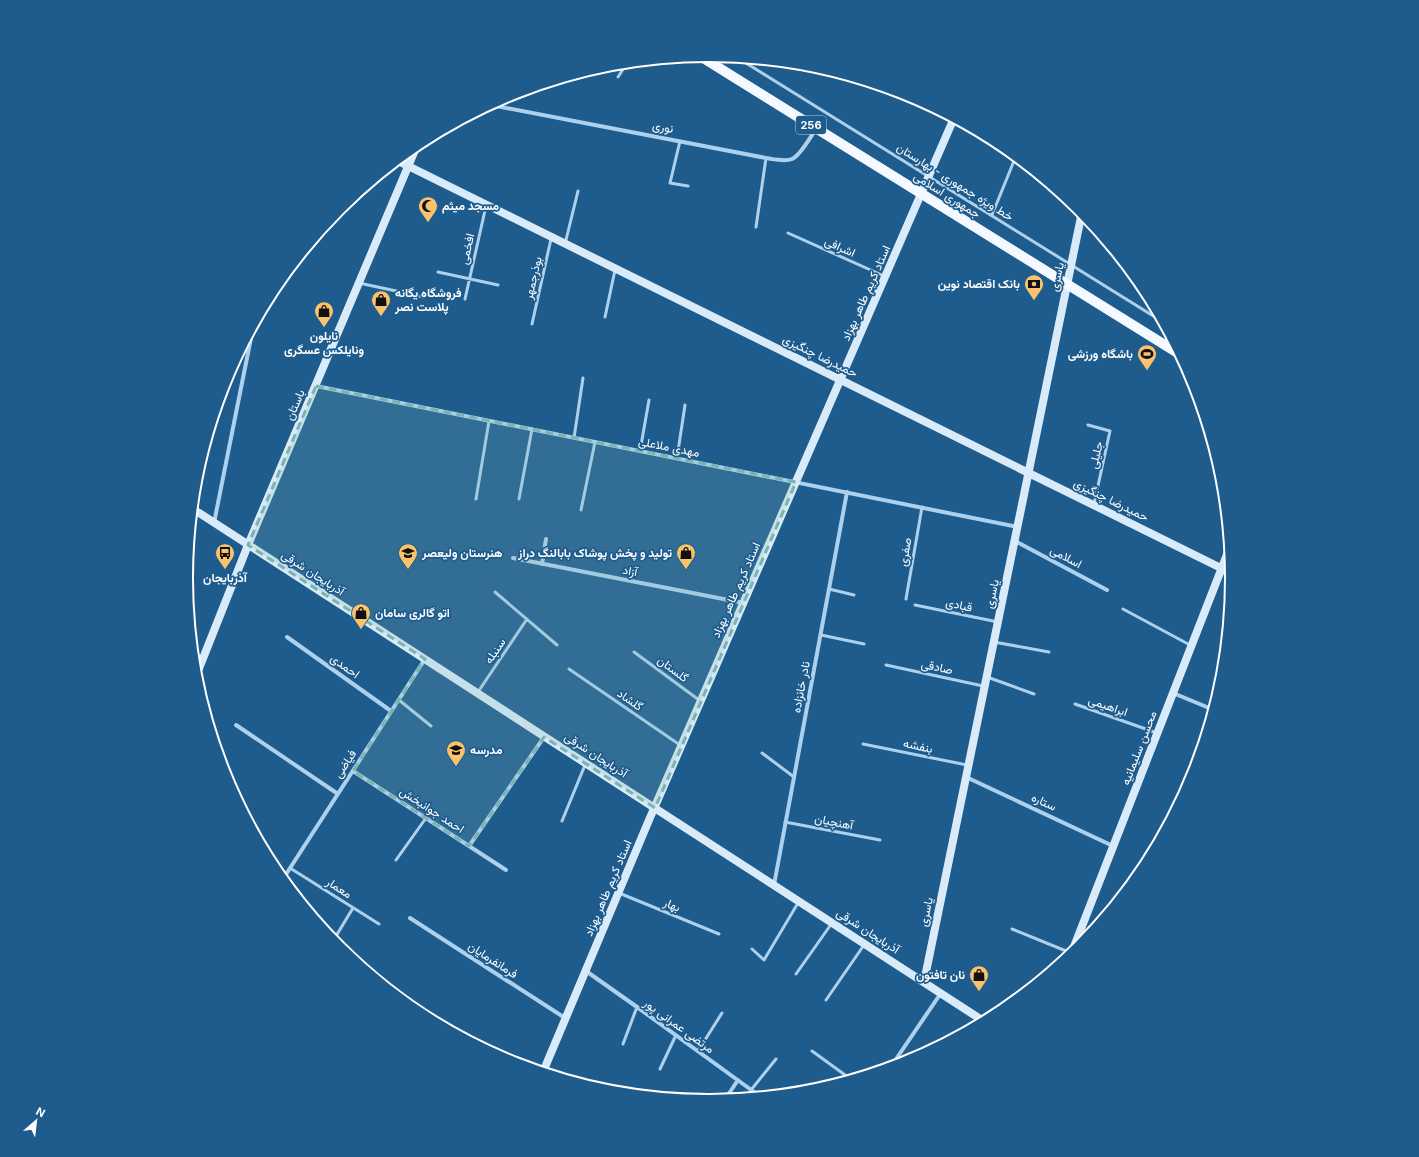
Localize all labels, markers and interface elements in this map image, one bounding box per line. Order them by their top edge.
road number: 256 [796,116,826,134]
street label: نوری [651,117,675,137]
street label: خط ویژه جمهوری - بهارستان [894,139,1016,225]
street label: جمهوری اسلامی [911,168,983,222]
mosque icon: مسجد میثم [417,195,439,223]
place label: مسجد میثم [442,198,500,214]
street label: افخمی [456,232,478,266]
street label: اشرافی [822,233,858,261]
street label: استاد کریم طاهر بهزاد [838,243,894,343]
street label: بوذرجمهر [520,255,546,302]
street label: یاسری [1046,261,1068,293]
bank icon: بانک اقتصاد نوین [1023,273,1045,301]
place label: بانک اقتصاد نوین [938,276,1020,292]
place label: فروشگاه یگانه پلاست نصر [394,285,462,315]
shop icon: فروشگاه یگانه پلاست نصر [370,289,392,317]
shop icon: نایلون ونایلکس عسگری [313,300,335,328]
place label: نایلون ونایلکس عسگری [284,328,364,358]
street label: حمیدرضا چنگیزی [780,331,860,381]
sports icon: باشگاه ورزشی [1136,343,1158,371]
place label: باشگاه ورزشی [1068,346,1133,362]
street label: باستان [281,387,308,422]
street label: مهدی ملاعلی [637,433,701,461]
street label: جلیلی [1085,440,1107,470]
street label: حمیدرضا چنگیزی [1071,475,1151,525]
street label: صفری [895,536,915,568]
street label: استاد کریم طاهر بهزاد [708,540,764,640]
bus stop icon: آذربایجان [214,542,236,570]
school or university icon: هنرستان ولیعصر [397,542,419,570]
shop icon: تولید و پخش پوشاک بابالنگ دراز [675,542,697,570]
street label: اسلامی [1047,542,1085,572]
place label: هنرستان ولیعصر [421,545,502,561]
place label: تولید و پخش پوشاک بابالنگ دراز [517,545,672,561]
street label: آذربایجان شرقی [278,547,349,600]
street label: آزاد [621,562,640,580]
place label: آذربایجان [203,570,248,586]
street label: یاسری [981,578,1003,610]
street label: قبادی [944,594,974,616]
shop icon: اتو گالری سامان [350,602,372,630]
place label: اتو گالری سامان [375,605,450,621]
street label: سنبله [481,635,509,666]
street label: احمدی [327,650,363,682]
street label: گلستان [655,652,692,685]
street label: صادقی [920,656,954,678]
street label: نادر خانزاده [788,660,814,714]
street label: گلشاد [614,685,646,714]
street label: ابراهیمی [1086,692,1130,720]
street label: محسن سلیمانیه [1117,709,1161,787]
street label: آذربایجان شرقی [561,729,632,782]
street label: بنفشه [902,735,934,756]
school or university icon: مدرسه [445,739,467,767]
place label: مدرسه [470,742,503,758]
street label: فیاضی [330,747,360,781]
street label: احمد جوانبخش [397,783,467,837]
street label: ستاره [1029,789,1059,815]
street label: آهنچیان [813,810,856,834]
street label: استاد کریم طاهر بهزاد [581,837,635,939]
street label: معمار [322,873,355,902]
street label: بهار [660,894,683,916]
street label: یاسری [915,896,937,928]
street label: آذربایجان شرقی [833,905,904,958]
street label: فرمانفرمایان [465,938,521,982]
shop icon: نان تافتون [968,964,990,992]
place label: نان تافتون [916,967,965,983]
street label: مرتضی عمرانی پور [640,994,717,1057]
north arrow [16,1101,56,1141]
text: N [34,1104,48,1120]

